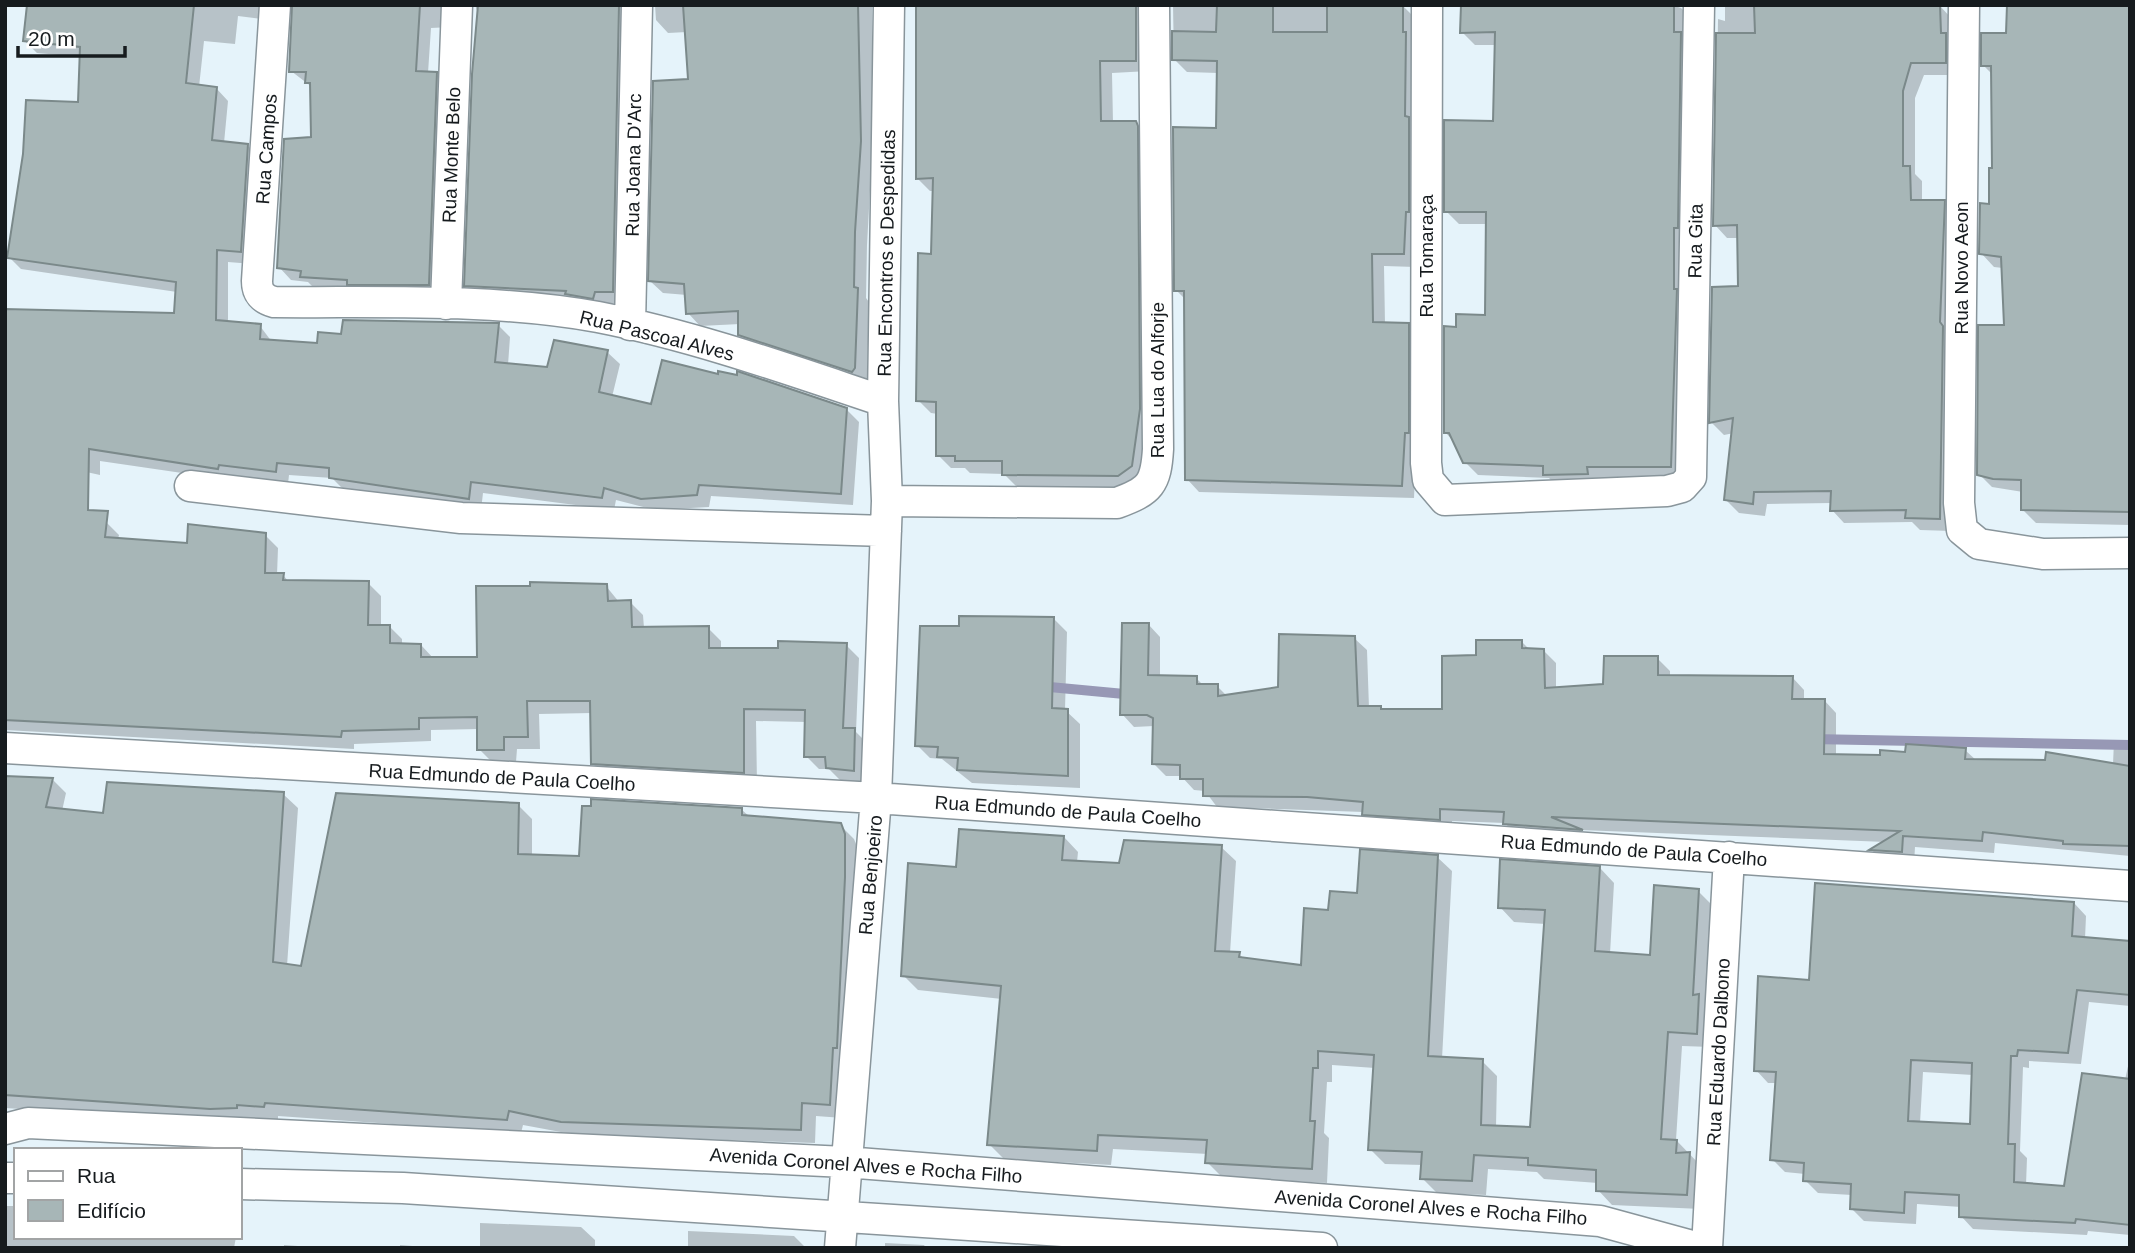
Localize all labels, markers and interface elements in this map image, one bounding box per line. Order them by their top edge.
scale bar [18,14,124,58]
text: 20 m [28,27,75,50]
street label: Rua Monte Belo [439,87,464,223]
street label: Rua Campos [252,93,281,205]
street label: Rua Joana D'Arc [622,93,645,237]
street label: Rua Encontros e Despedidas [874,129,899,377]
street label: Rua Tomaraça [1416,194,1437,318]
street label: Rua Novo Aeon [1951,201,1972,335]
street label: Rua Gita [1684,203,1707,279]
street label: Rua Lua do Alforje [1147,302,1168,458]
street label: Rua Pascoal Alves [577,306,736,365]
street label: Rua Edmundo de Paula Coelho [368,760,636,795]
street label: Rua Edmundo de Paula Coelho [934,792,1202,831]
street label: Rua Benjoeiro [855,814,886,936]
street label: Rua Edmundo de Paula Coelho [1500,831,1768,870]
street label: Rua Eduardo Dalbono [1703,958,1734,1146]
street label: Avenida Coronel Alves e Rocha Filho [709,1144,1023,1187]
legend [14,1148,242,1239]
text: Rua [77,1164,116,1187]
street label: Avenida Coronel Alves e Rocha Filho [1274,1186,1588,1229]
text: Edifício [77,1199,146,1222]

